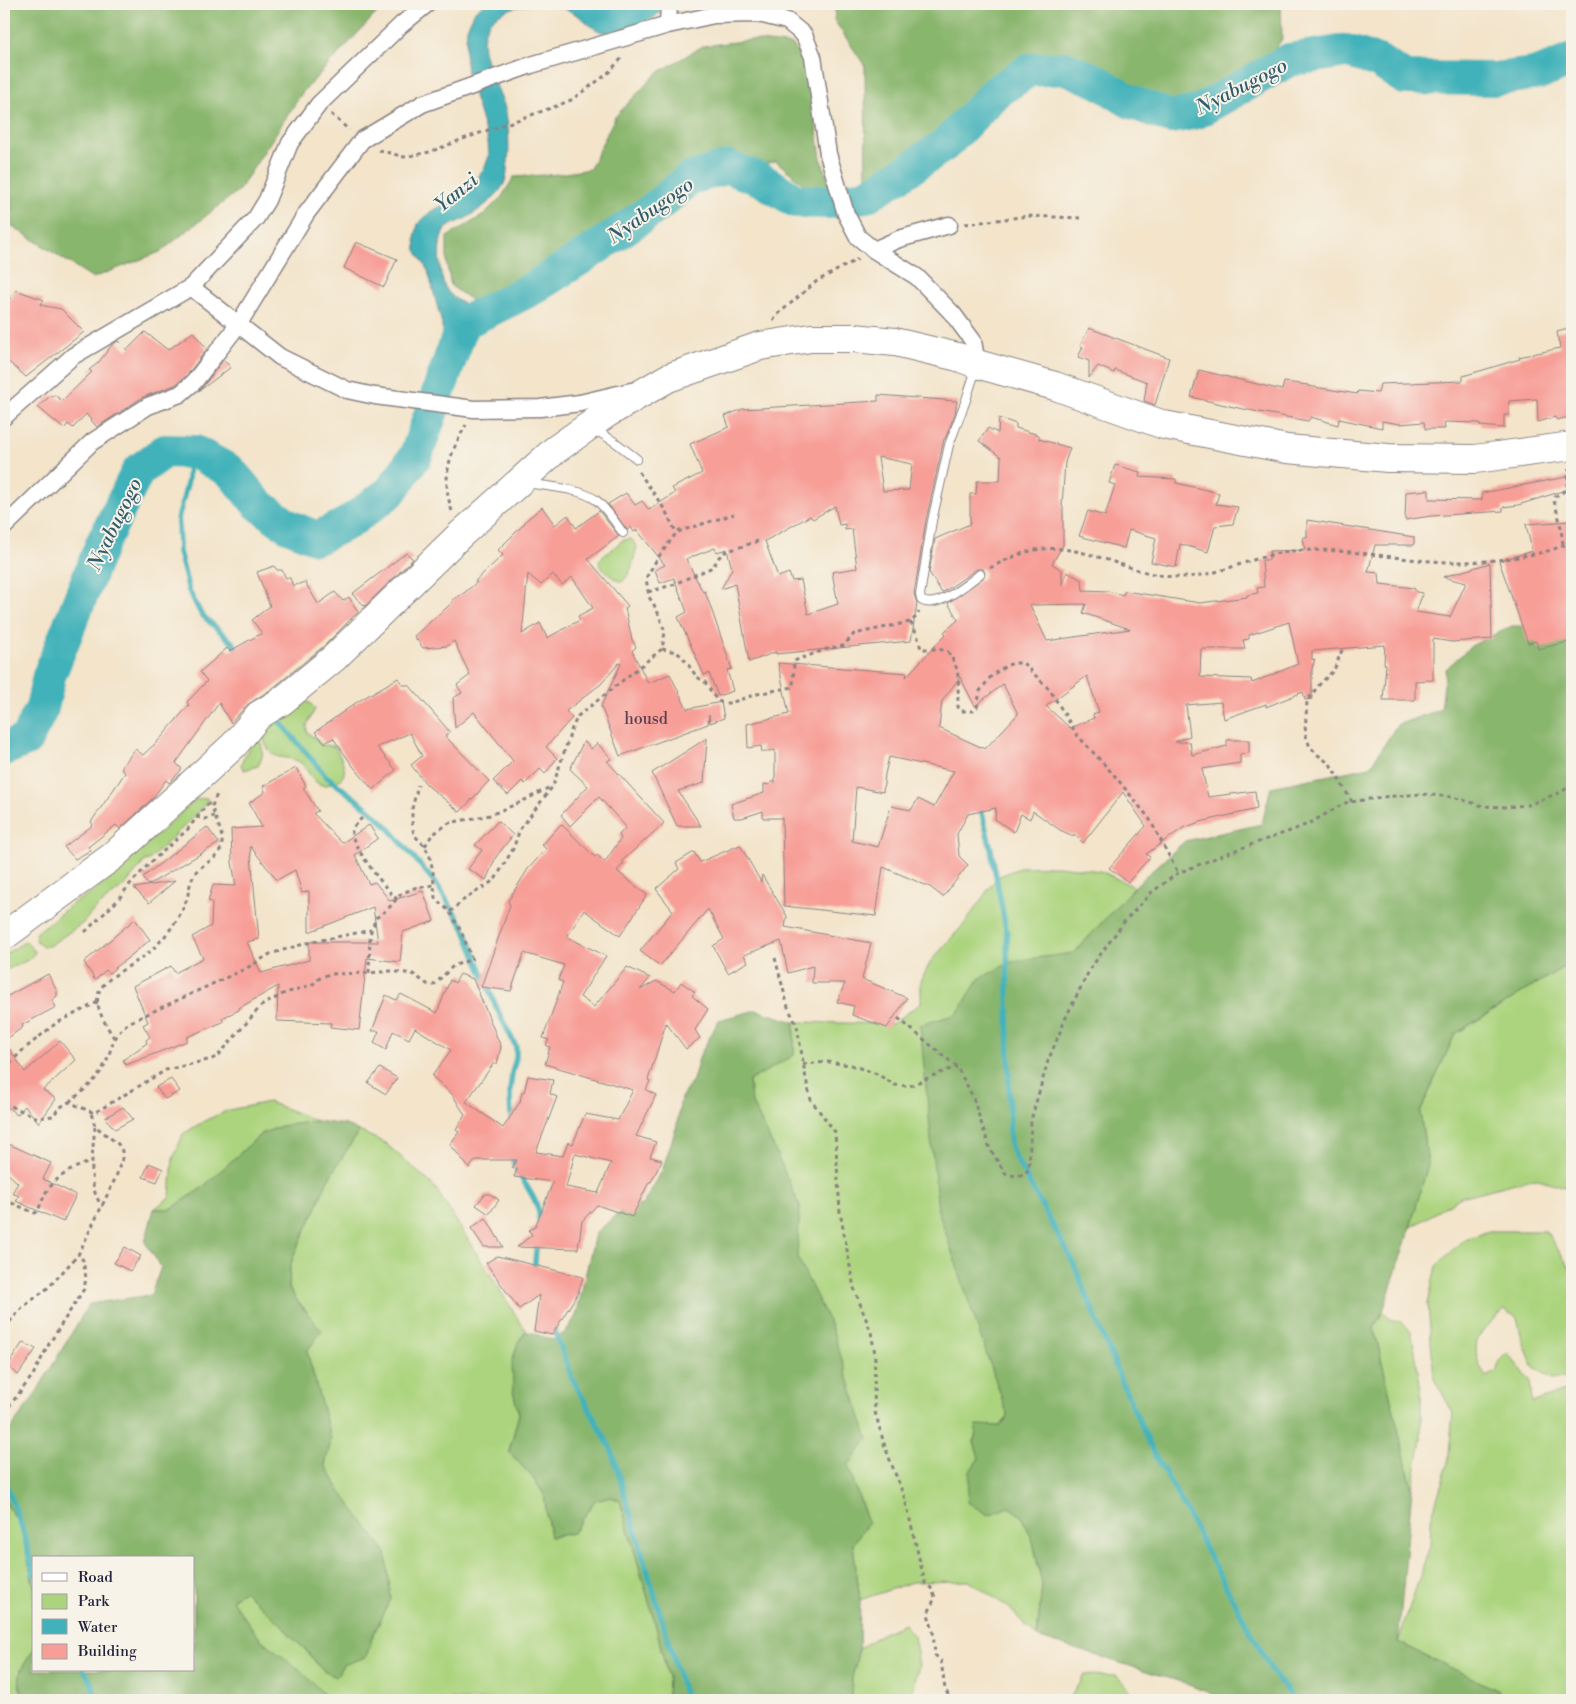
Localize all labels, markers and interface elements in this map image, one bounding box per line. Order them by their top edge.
water label: Nyabugogo [1191,54,1292,122]
water label: Yanzi [430,168,484,218]
water label: Nyabugogo [602,172,699,251]
water label: Nyabugogo [82,474,148,576]
house number: housd [624,709,668,729]
legend [32,1556,195,1672]
text: Road [78,1568,113,1587]
text: Park [78,1592,110,1611]
text: Water [77,1618,118,1637]
text: Building [77,1642,137,1661]

